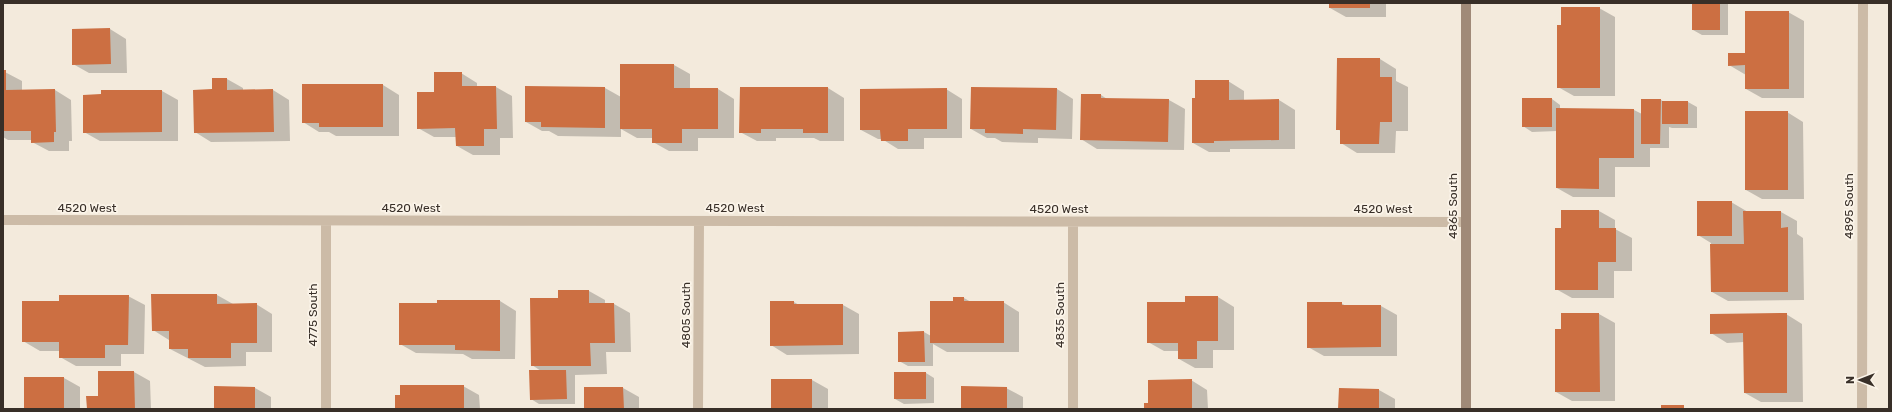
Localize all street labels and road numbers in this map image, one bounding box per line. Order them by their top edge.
street label: 4865 South [1446,173,1460,239]
street label: 4895 South [1842,173,1856,239]
street label: 4520 West [58,201,117,215]
street label: 4520 West [382,201,441,215]
street label: 4520 West [706,201,765,215]
street label: 4520 West [1030,202,1089,216]
street label: 4520 West [1354,202,1413,216]
street label: 4805 South [679,282,693,348]
street label: 4835 South [1053,282,1067,348]
street label: 4775 South [306,283,320,347]

